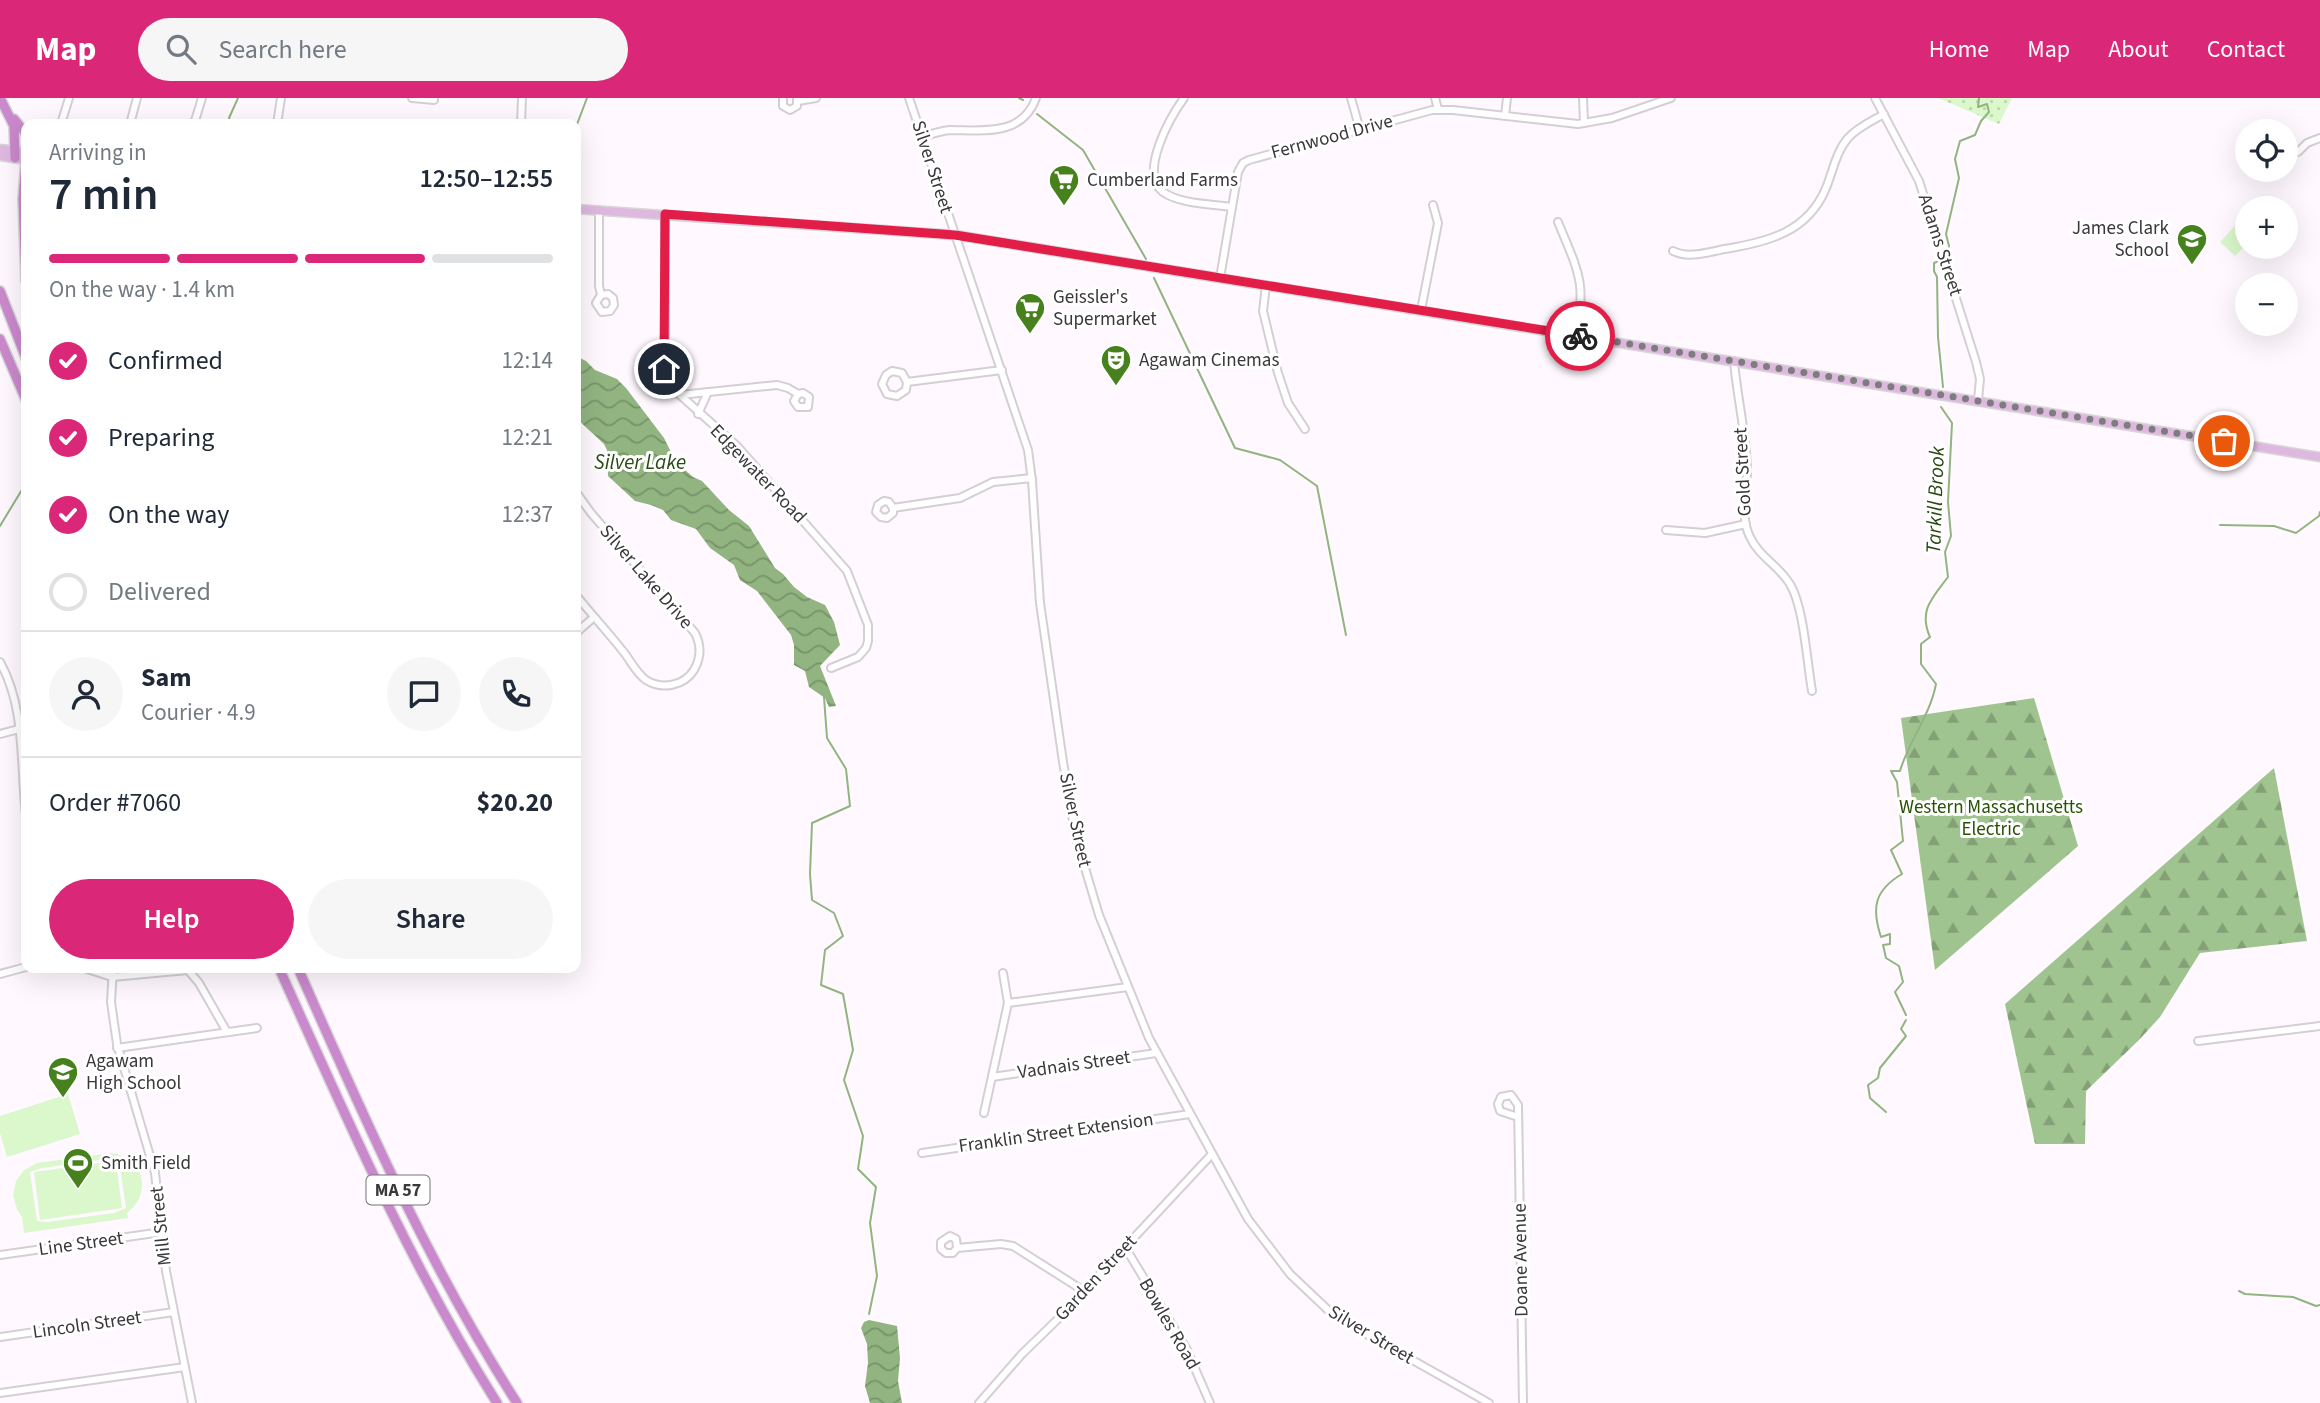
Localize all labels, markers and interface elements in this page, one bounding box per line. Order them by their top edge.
search box [138,18,628,81]
text: Map [35,26,96,73]
icon: search [162,30,200,68]
text: Search here [218,31,347,68]
text: Home [1929,32,1989,67]
text: Map [2027,32,2070,67]
text: About [2108,32,2169,67]
text: Contact [2207,32,2285,67]
street label: Fernwood Drive [1268,108,1396,166]
street label: Silver Street [904,117,960,217]
map controls [2235,119,2298,336]
button: locate [2235,119,2298,182]
text: Arriving in [49,136,147,169]
text: 12:50–12:55 [420,160,553,197]
text: 7 min [49,162,158,227]
supermarket icon: Cumberland Farms [1047,163,1081,207]
place label: Cumberland Farms [1087,167,1238,194]
street label: Adams Street [1911,191,1969,300]
button: + [2235,196,2298,259]
place label: James Clark School [2072,215,2170,264]
school or university icon: James Clark School [2175,222,2209,266]
text: On the way · 1.4 km [49,273,235,306]
button: − [2235,273,2298,336]
place label: Geissler's Supermarket [1053,284,1157,333]
supermarket icon: Geissler's Supermarket [1013,291,1047,335]
courier [1545,301,1615,371]
icon: bike [1561,317,1599,355]
pin [634,339,694,399]
icon: check [49,342,87,380]
text: Confirmed [108,342,223,379]
theatre icon: Agawam Cinemas [1099,343,1133,387]
text: 12:14 [502,344,553,377]
place label: Agawam Cinemas [1139,347,1279,374]
icon: home [645,350,683,388]
pin [2194,411,2254,471]
street label: Edgewater Road [704,418,812,530]
icon: check [49,419,87,457]
text: Preparing [108,419,214,456]
text: 12:21 [502,421,553,454]
icon: bag [2205,422,2243,460]
street label: Gold Street [1727,426,1759,517]
water label: Tarkill Brook [1918,445,1952,554]
water label: Silver Lake [594,447,686,477]
icon: check [49,496,87,534]
text: On the way [108,496,229,533]
text: 12:37 [502,498,553,531]
street label: Silver Lake Drive [593,519,699,635]
text: Delivered [108,573,211,610]
button: person [49,657,123,731]
button: chat [387,657,461,731]
button: phone [479,657,553,731]
text: Sam [141,659,191,696]
text: Courier · 4.9 [141,696,256,729]
street label: Silver Street [1052,770,1098,870]
text: Order #7060 [49,784,181,821]
text: $20.20 [477,784,553,821]
park label: Western Massachusetts Electric [1899,794,2083,843]
button: Help [49,879,294,959]
button: Share [308,879,553,959]
street label: Vadnais Street [1016,1044,1133,1086]
place label: Agawam High School [86,1048,182,1097]
school or university icon: Agawam High School [46,1055,80,1099]
street label: Franklin Street Extension [957,1106,1155,1160]
sports icon: Smith Field [61,1146,95,1190]
place label: Smith Field [101,1150,191,1177]
road number: MA 57 [366,1176,430,1204]
street label: Mill Street [143,1184,179,1267]
street label: Doane Avenue [1507,1203,1535,1317]
street label: Line Street [37,1225,126,1263]
street label: Garden Street [1049,1228,1144,1327]
street label: Bowles Road [1132,1273,1206,1375]
street label: Silver Street [1323,1299,1420,1372]
street label: Lincoln Street [31,1304,144,1346]

